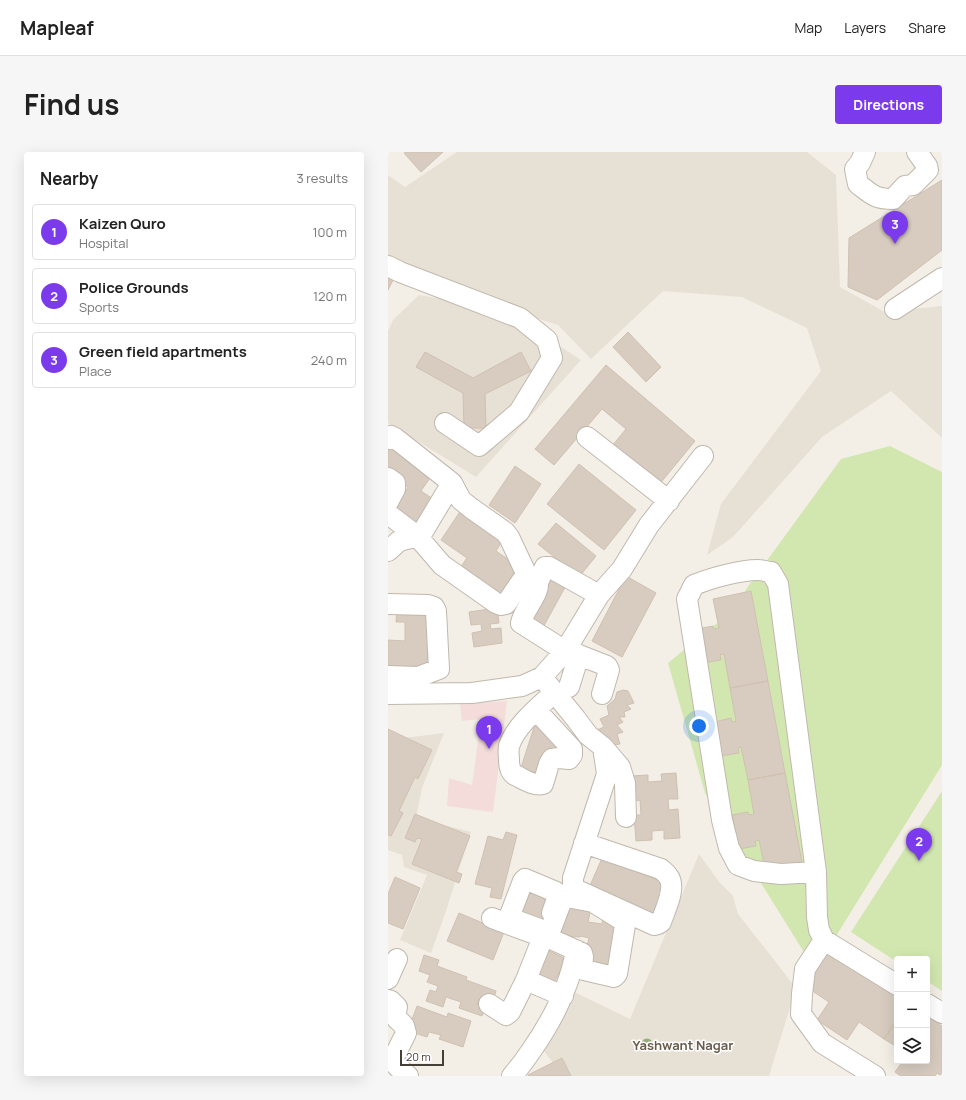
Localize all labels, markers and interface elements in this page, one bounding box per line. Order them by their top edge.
text: Mapleaf [20,15,94,41]
text: Map [794,18,822,37]
text: Layers [844,18,886,37]
text: Share [908,18,946,37]
text: Find us [24,85,119,123]
button: Directions [835,85,942,124]
text: Nearby [40,167,98,190]
text: 3 results [296,169,348,187]
pin: 3 [882,211,908,244]
text: Kaizen Quro [79,213,166,234]
text: 1 [51,223,57,241]
text: 100 m [312,223,347,241]
text: Hospital [79,234,129,252]
text: Police Grounds [79,277,189,298]
text: 2 [50,287,58,305]
text: 120 m [313,287,347,305]
text: Sports [79,298,119,316]
text: Green field apartments [79,341,247,362]
text: 3 [50,351,58,369]
text: 240 m [311,351,347,369]
text: Place [79,362,112,380]
pin: 1 [476,716,502,749]
your location [689,716,709,736]
pin: 2 [906,828,932,861]
map controls [894,956,930,1064]
button: + [894,956,930,992]
button: − [894,992,930,1028]
button: layers [894,1028,930,1064]
district label: Yashwant Nagar [633,1036,733,1054]
scale bar [400,1048,444,1067]
text: 20 m [406,1049,431,1064]

